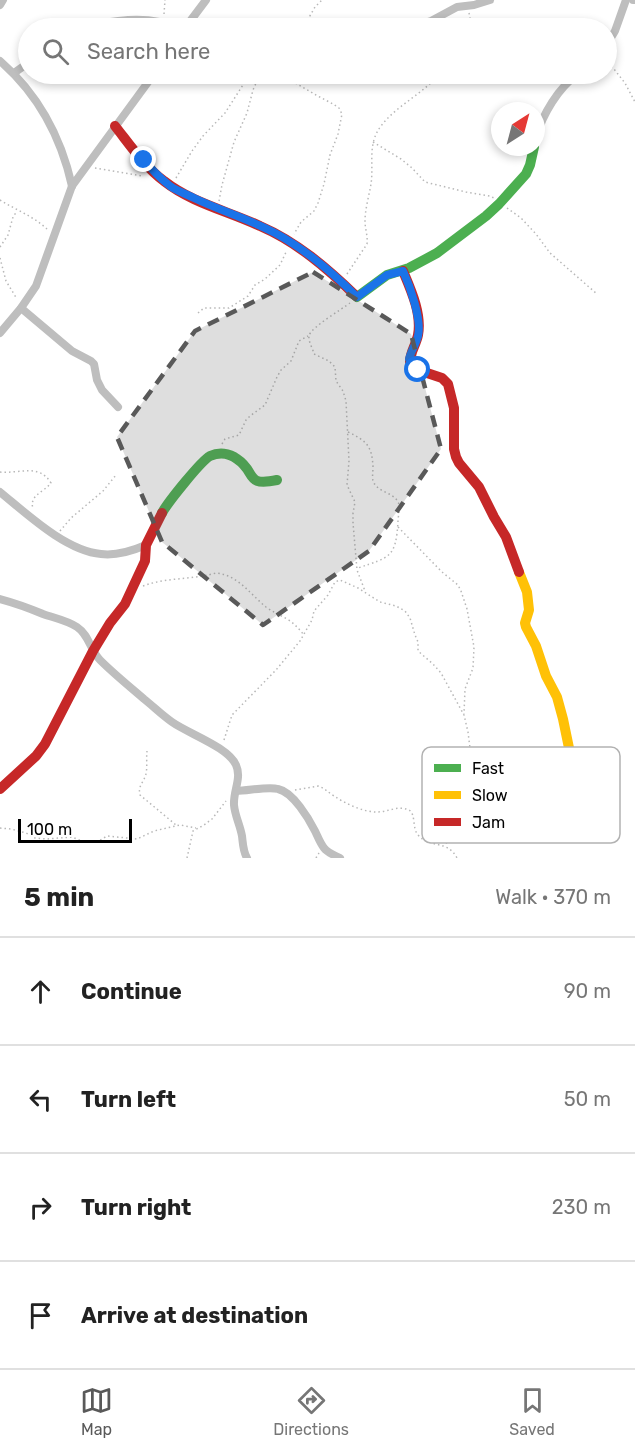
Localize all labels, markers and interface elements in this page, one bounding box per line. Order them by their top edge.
search box [18,18,617,84]
icon: search [39,35,72,68]
text: Search here [87,38,210,65]
north arrow [491,102,545,156]
route end [130,146,156,172]
route start [404,356,430,382]
legend [422,747,620,843]
text: Fast [472,759,504,778]
text: Slow [472,786,508,805]
text: Jam [472,813,505,832]
scale bar [18,816,132,844]
text: 100 m [27,820,72,839]
text: 5 min [24,882,94,913]
text: Walk · 370 m [495,885,611,909]
icon: ahead [24,975,57,1008]
text: Continue [81,978,182,1005]
text: 90 m [564,979,611,1003]
icon: left [24,1083,57,1116]
text: Turn left [81,1086,176,1113]
text: 50 m [564,1087,611,1111]
icon: right [24,1191,57,1224]
text: Turn right [81,1194,191,1221]
text: 230 m [552,1195,611,1219]
icon: arrive [24,1299,57,1332]
text: Arrive at destination [81,1302,308,1329]
tab: Map [80,1384,113,1439]
tab: Directions [273,1384,349,1439]
tab: Saved [509,1384,555,1439]

